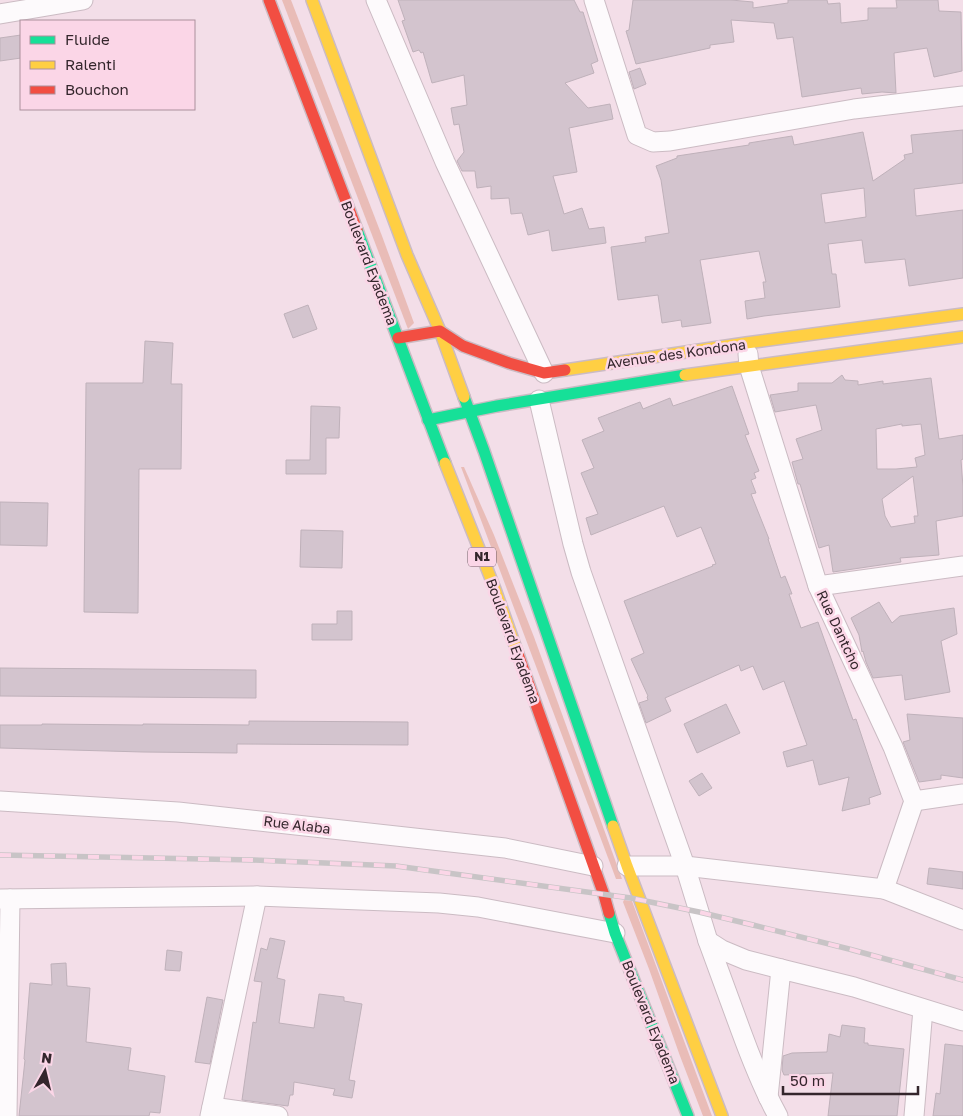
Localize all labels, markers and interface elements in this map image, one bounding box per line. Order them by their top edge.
legend [20,20,195,110]
text: Fluide [65,30,110,48]
text: Ralenti [65,55,116,73]
text: Bouchon [65,80,129,98]
street label: Boulevard Eyadema [338,198,401,327]
street label: Avenue des Kondona [605,335,747,372]
road number: N1 [468,548,496,566]
street label: Boulevard Eyadema [483,576,544,706]
street label: Rue Dantcho [814,587,865,672]
street label: Rue Alaba [263,812,332,837]
street label: Boulevard Eyadema [619,957,684,1086]
north arrow [20,1046,70,1096]
text: N [40,1048,53,1067]
scale bar [783,1064,918,1096]
text: 50 m [790,1071,825,1089]

